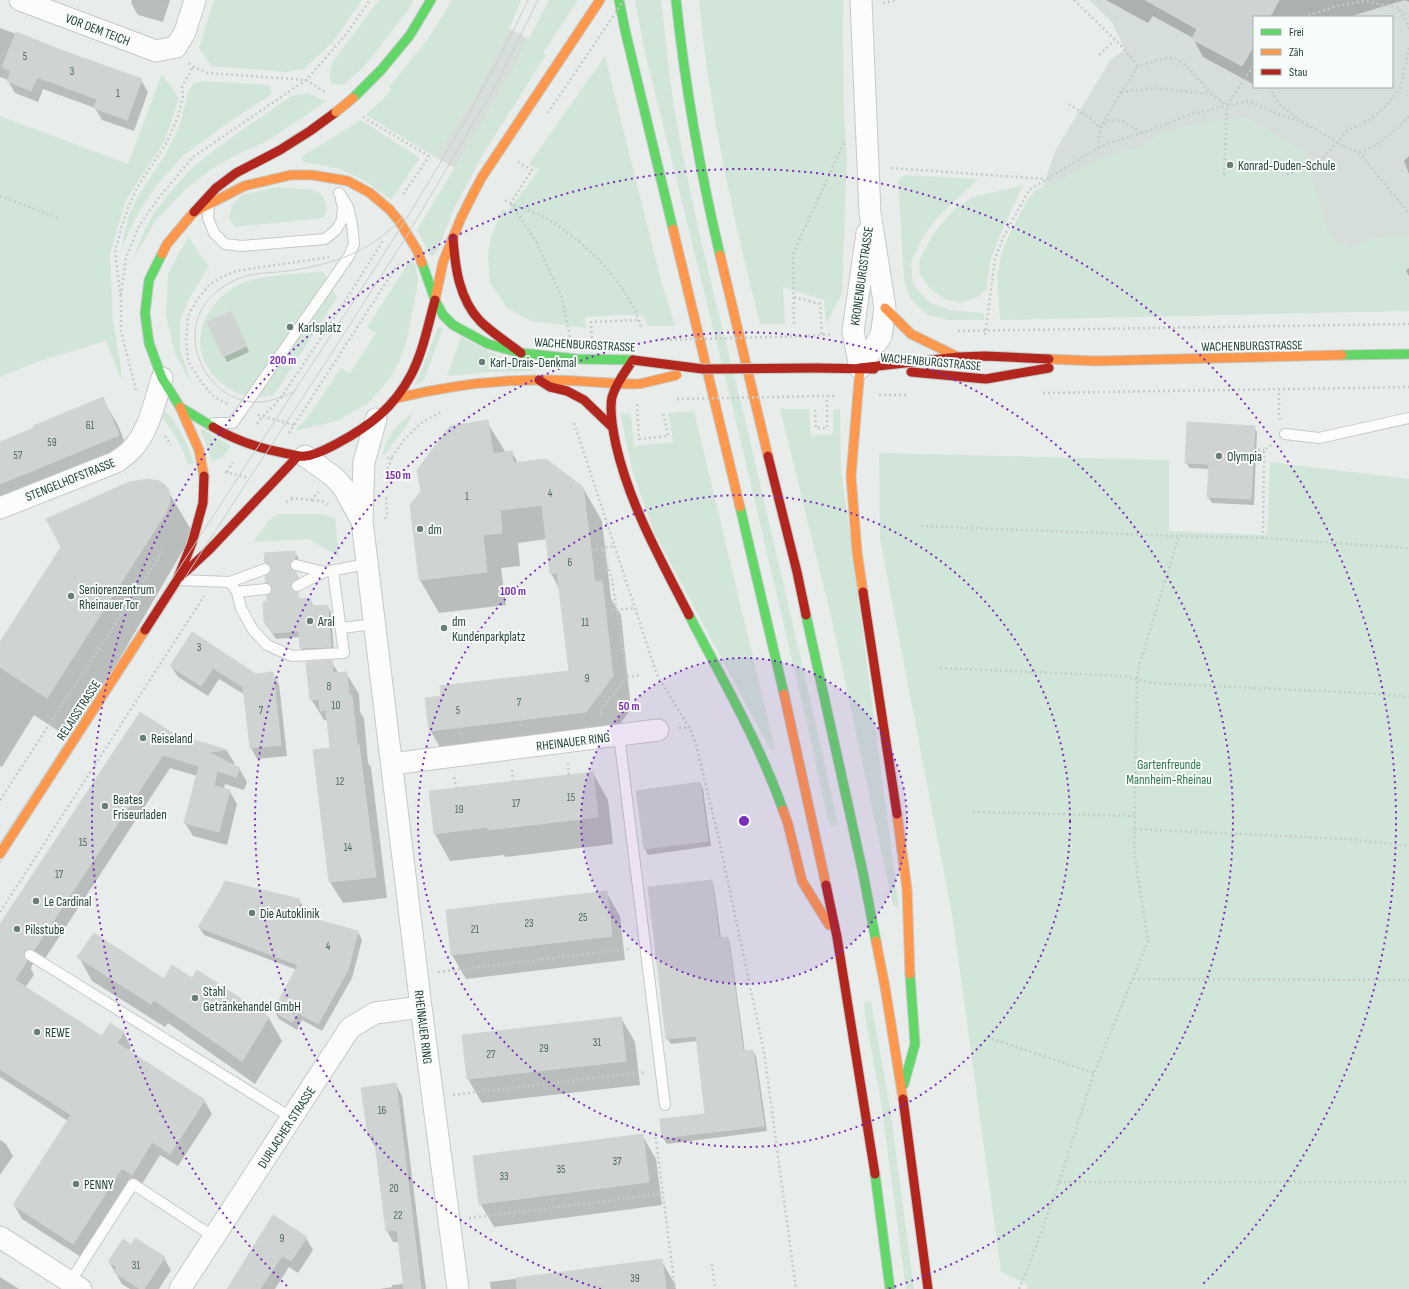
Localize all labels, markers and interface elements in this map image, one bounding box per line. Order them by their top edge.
street label: VOR DEM TEICH [63,10,132,50]
legend [1253,16,1393,88]
text: Frei [1289,25,1304,40]
text: Zäh [1289,45,1304,60]
house number: 5 [23,50,27,63]
house number: 3 [70,65,75,78]
text: Stau [1289,65,1307,80]
house number: 1 [116,87,120,100]
place label: Konrad-Duden-Schule [1238,158,1335,174]
marker: Konrad-Duden-Schule [1225,160,1235,170]
street label: KRONENBURGSTRASSE [847,226,877,327]
place label: Karlsplatz [298,320,341,336]
marker: Karlsplatz [285,322,295,332]
street label: WACHENBURGSTRASSE [534,334,636,356]
street label: WACHENBURGSTRASSE [1201,337,1303,355]
street label: WACHENBURGSTRASSE [880,350,982,374]
text: 200 m [270,353,296,368]
place label: Karl-Drais-Denkmal [490,355,576,371]
marker: Karl-Drais-Denkmal [477,357,487,367]
house number: 61 [86,419,94,432]
house number: 59 [47,436,57,449]
house number: 57 [14,449,23,462]
place label: Olympia [1227,449,1262,465]
marker: Olympia [1214,451,1224,461]
street label: STENGELHOFSTRASSE [23,455,118,505]
text: 150 m [385,468,411,483]
house number: 4 [548,487,553,500]
house number: 1 [465,490,469,503]
place label: dm [428,522,442,538]
marker: dm [415,524,425,534]
house number: 6 [568,556,573,569]
place label: Seniorenzentrum Rheinauer Tor [79,582,154,613]
text: 100 m [500,584,526,599]
marker: Seniorenzentrum Rheinauer Tor [66,591,76,601]
place label: Aral [317,614,335,630]
place label: dm Kundenparkplatz [452,614,526,645]
marker: Aral [305,616,315,626]
house number: 11 [581,616,589,629]
marker: dm Kundenparkplatz [439,623,449,633]
house number: 3 [197,641,202,654]
house number: 9 [585,672,590,685]
street label: RELAISSTRASSE [54,678,104,744]
house number: 8 [327,680,332,693]
house number: 7 [517,696,522,709]
house number: 10 [332,699,340,712]
text: 50 m [619,699,639,714]
house number: 7 [259,704,264,717]
house number: 5 [456,704,460,717]
street label: RHEINAUER RING [535,730,611,754]
place label: Reiseland [151,731,193,747]
marker: Reiseland [138,733,148,743]
park label: Gartenfreunde Mannheim-Rheinau [1126,757,1212,788]
house number: 12 [336,775,345,788]
house number: 15 [567,791,575,804]
place label: Beates Friseurladen [113,792,167,823]
house number: 17 [512,797,521,810]
marker: Beates Friseurladen [100,801,110,811]
house number: 19 [455,803,463,816]
centre of rings [737,814,751,828]
house number: 15 [79,836,87,849]
house number: 14 [344,841,353,854]
house number: 17 [55,868,64,881]
place label: Le Cardinal [44,894,91,910]
marker: Le Cardinal [31,896,41,906]
place label: Die Autoklinik [260,906,319,922]
marker: Die Autoklinik [247,908,257,918]
house number: 25 [579,911,587,924]
house number: 23 [524,917,534,930]
place label: Pilsstube [25,922,65,938]
house number: 21 [471,923,479,936]
marker: Pilsstube [12,924,22,934]
house number: 4 [326,940,331,953]
place label: Stahl Getränkehandel GmbH [203,984,301,1015]
street label: RHEINAUER RING [411,989,435,1065]
marker: Stahl Getränkehandel GmbH [190,993,200,1003]
place label: REWE [45,1025,70,1041]
marker: REWE [32,1027,42,1037]
house number: 31 [593,1036,601,1049]
house number: 29 [539,1042,549,1055]
house number: 27 [487,1048,496,1061]
street label: DURLACHER STRASSE [255,1084,319,1171]
house number: 16 [378,1104,387,1117]
house number: 37 [612,1155,622,1168]
house number: 35 [556,1163,566,1176]
house number: 33 [499,1170,509,1183]
place label: PENNY [84,1177,114,1193]
marker: PENNY [71,1179,81,1189]
house number: 20 [389,1182,399,1195]
house number: 22 [393,1209,403,1222]
house number: 9 [280,1232,285,1245]
house number: 31 [132,1259,140,1272]
house number: 39 [630,1272,640,1285]

